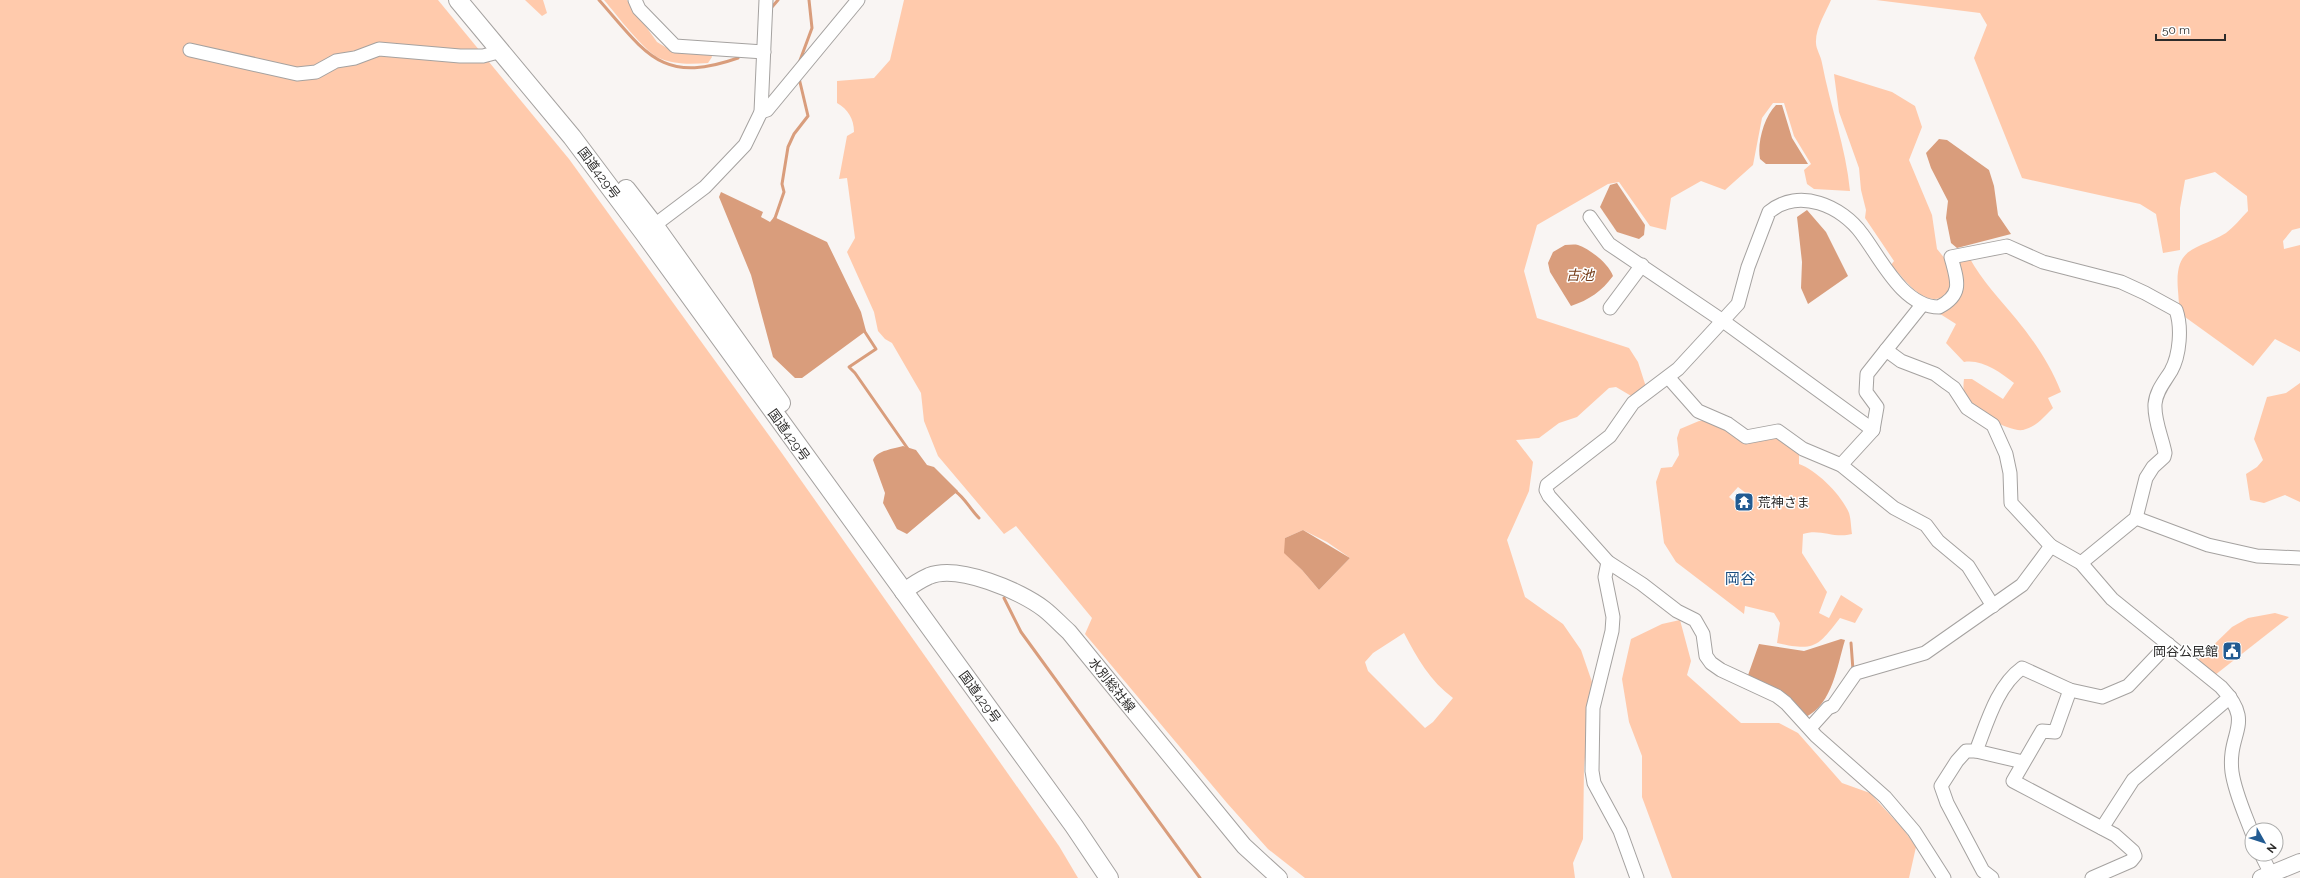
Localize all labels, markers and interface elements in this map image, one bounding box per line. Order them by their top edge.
scale bar [2156,16,2225,42]
text: 50 m [2162,23,2190,37]
street label: 国道429号 [575,144,623,202]
water label: 古池 [1566,267,1596,283]
street label: 国道429号 [765,406,813,464]
temple icon: 荒神さま [1733,491,1755,513]
place label: 荒神さま [1758,495,1810,510]
district label: 岡谷 [1725,570,1755,588]
public building icon: 岡谷公民館 [2221,640,2243,662]
place label: 岡谷公民館 [2153,644,2218,659]
street label: 水別総社線 [1086,655,1138,715]
street label: 国道429号 [956,668,1004,726]
north arrow [2244,822,2284,862]
text: N [2264,841,2279,855]

